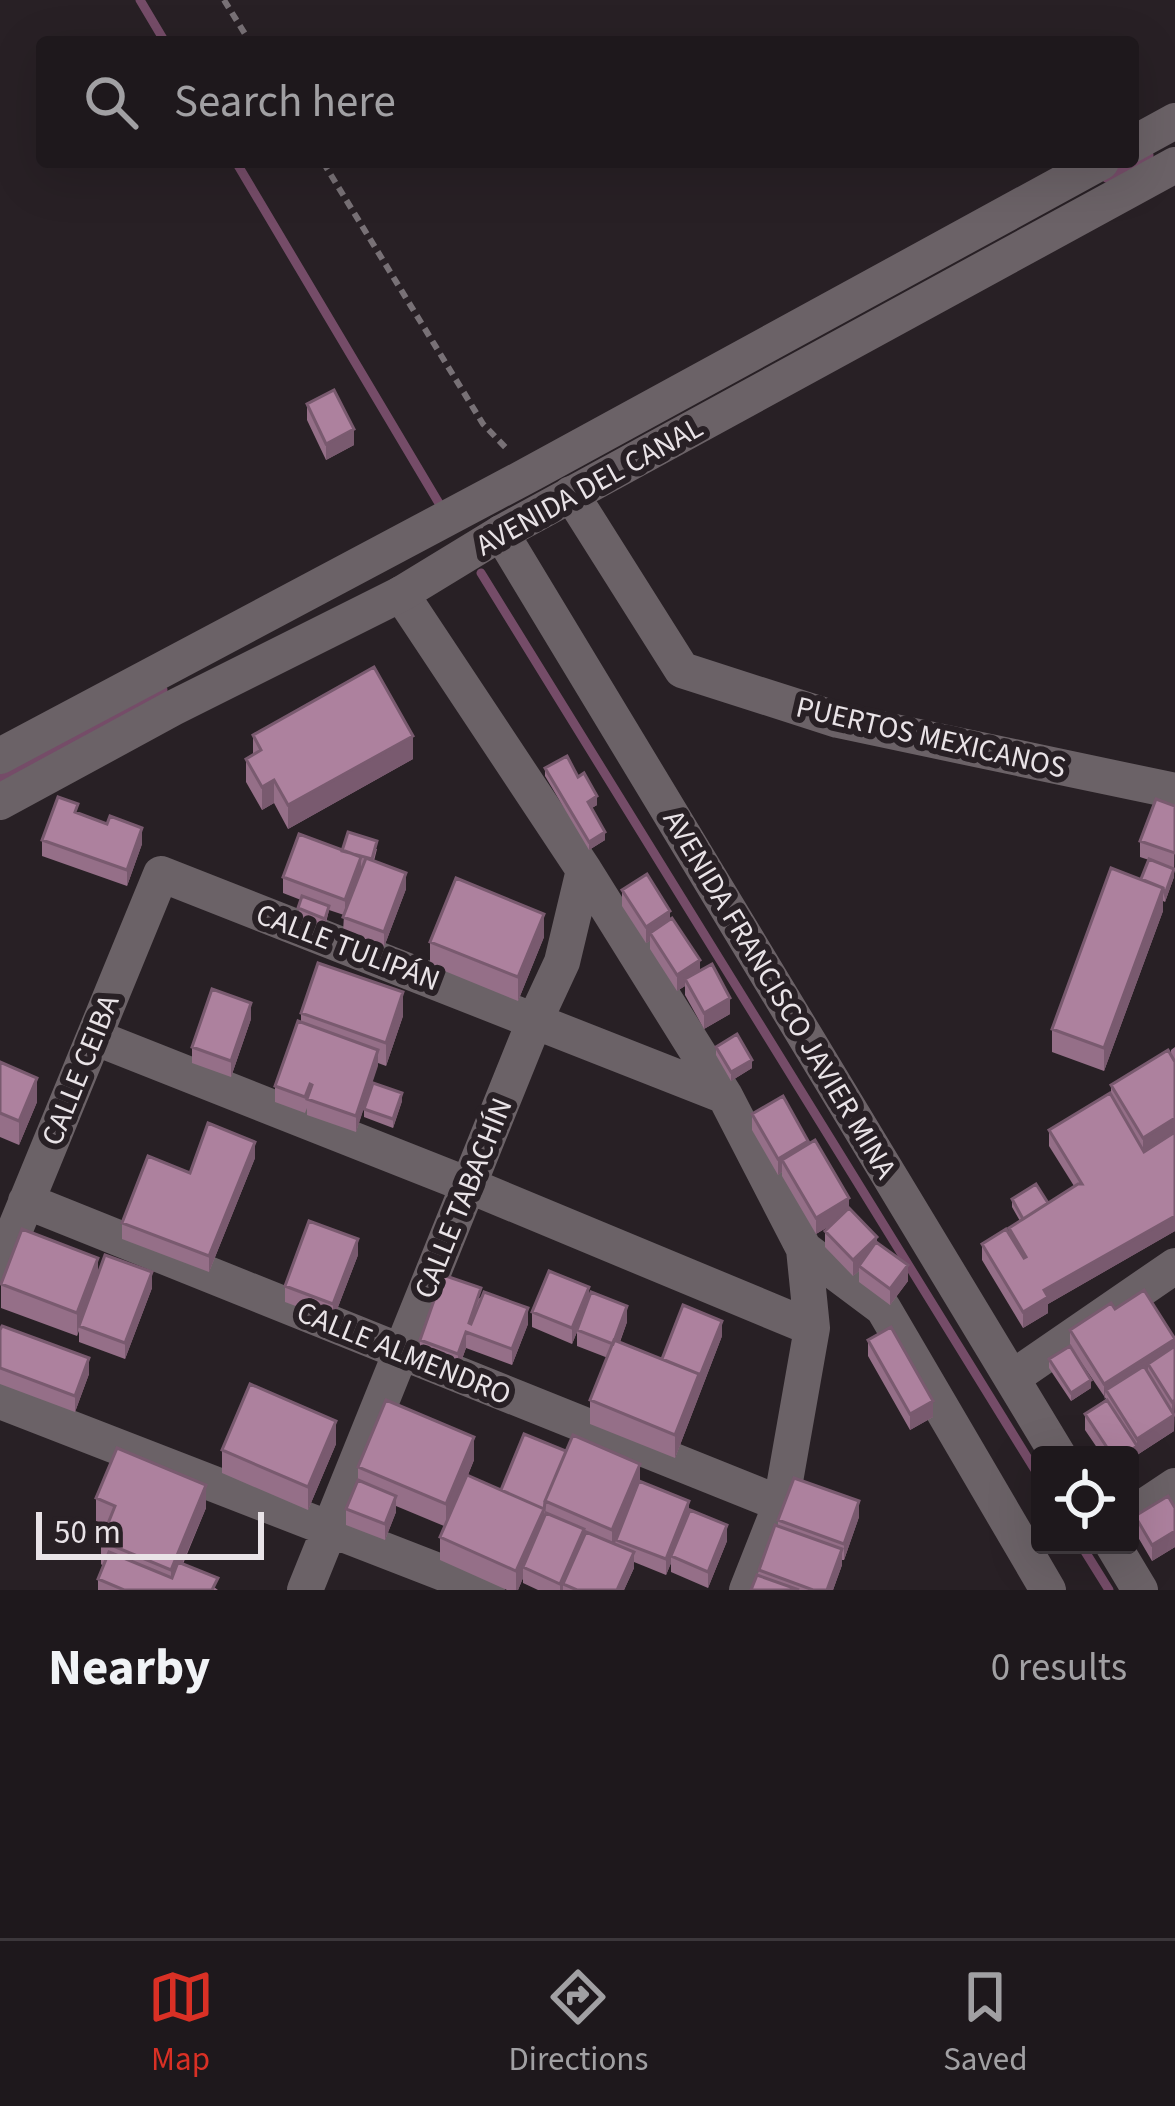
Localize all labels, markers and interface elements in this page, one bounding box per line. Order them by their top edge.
search box [36,36,1139,168]
icon: search [78,69,144,135]
text: Search here [174,70,396,134]
street label: AVENIDA DEL CANAL [468,406,710,567]
street label: PUERTOS MEXICANOS [792,686,1070,789]
street label: AVENIDA FRANCISCO JAVIER MINA [652,802,907,1187]
street label: CALLE TULIPÁN [250,893,446,1002]
street label: CALLE CEIBA [31,988,130,1152]
street label: CALLE TABACHÍN [404,1091,523,1305]
street label: CALLE ALMENDRO [290,1291,517,1416]
map controls [1031,1446,1139,1554]
button: locate [1031,1446,1139,1554]
scale bar [36,1506,264,1559]
text: 50 m [54,1509,121,1556]
text: Nearby [48,1632,210,1704]
text: 0 results [991,1640,1127,1696]
tab: Map [148,1964,214,2083]
tab: Directions [509,1964,648,2083]
tab: Saved [943,1964,1027,2083]

